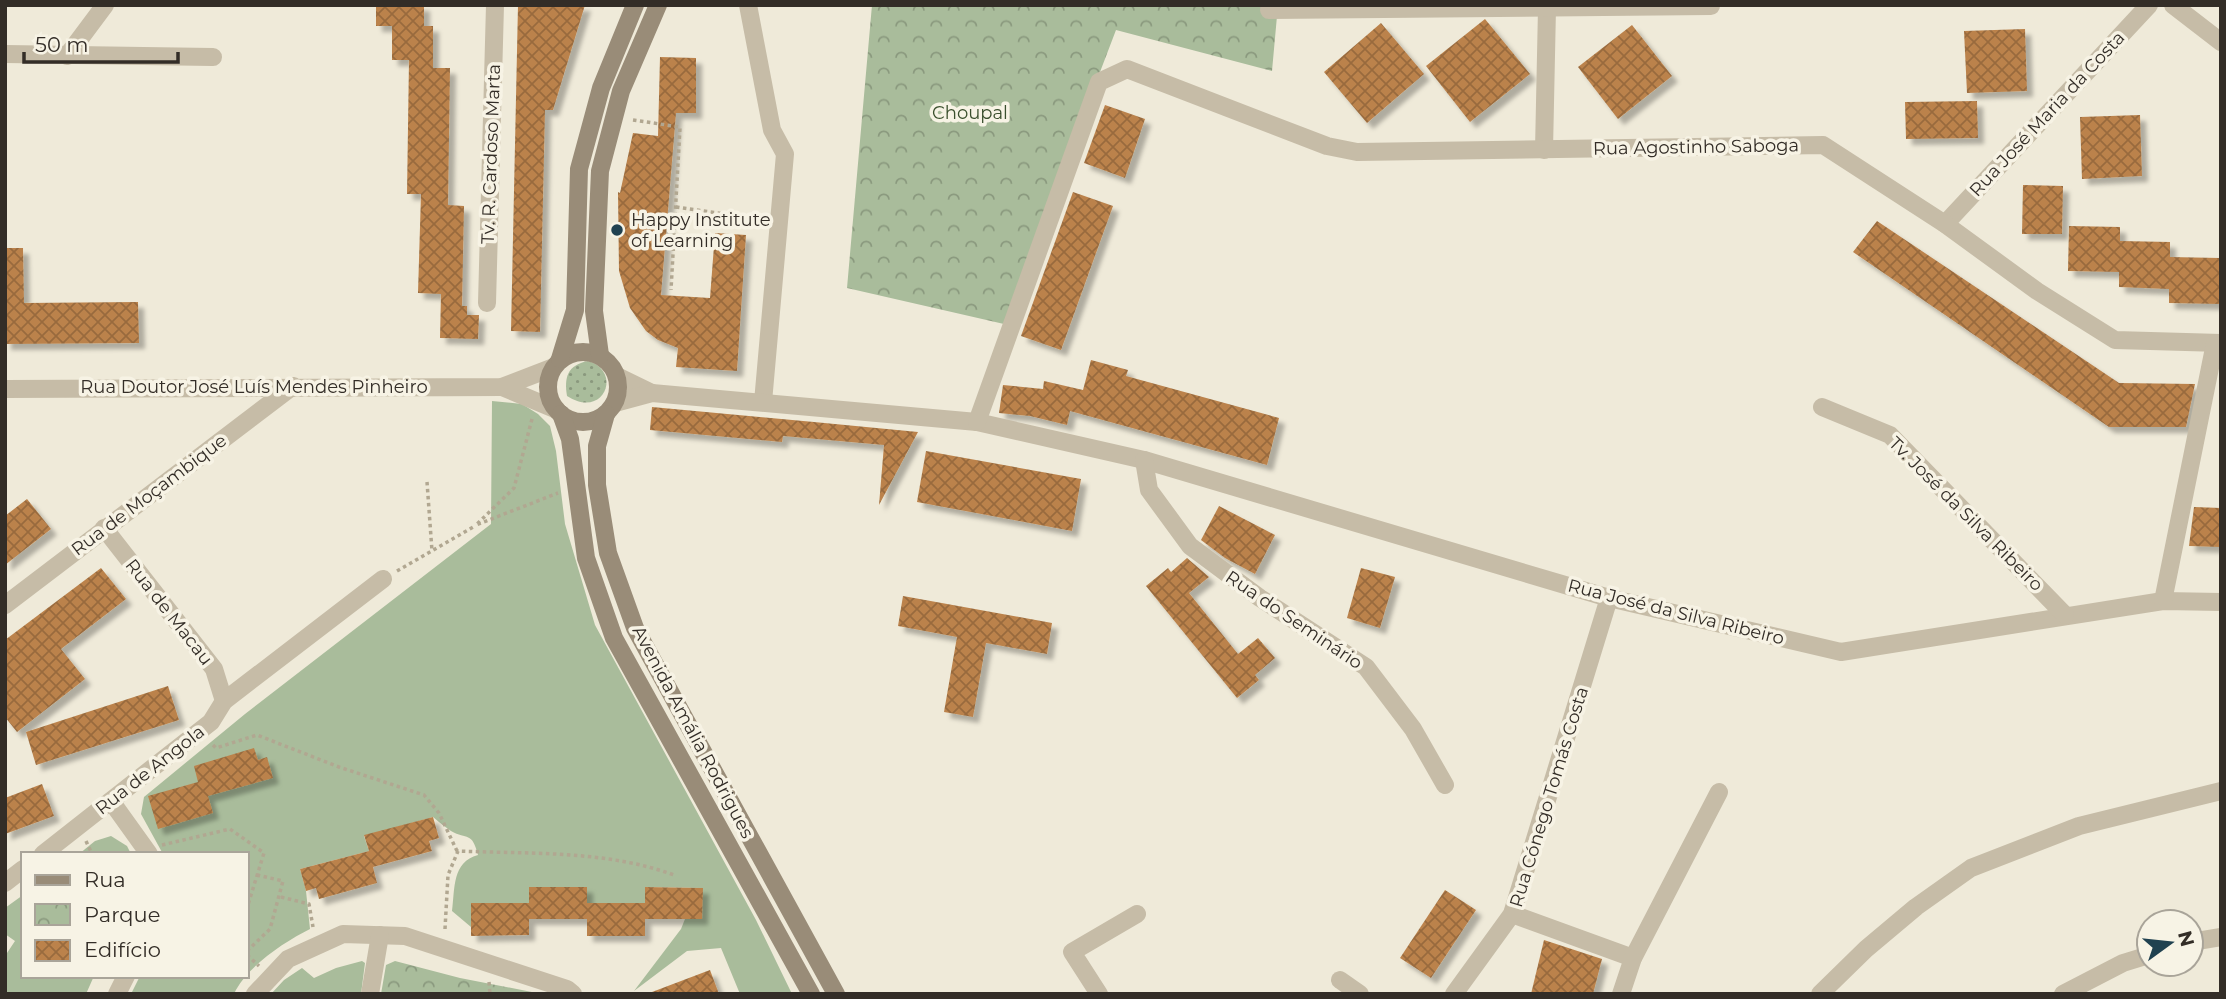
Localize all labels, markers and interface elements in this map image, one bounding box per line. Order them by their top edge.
scale bar [24,21,178,65]
street label: Rua José Maria da Costa [1965,27,2129,201]
text: 50 m [35,32,89,57]
street label: Tv. R. Cardoso Marta [477,64,505,244]
park label: Choupal [932,102,1008,124]
street label: Rua Agostinho Saboga [1593,134,1799,160]
place label: Happy Institute of Learning [631,209,771,252]
marker: Happy Institute of Learning [609,222,625,238]
street label: Rua Doutor José Luís Mendes Pinheiro [80,376,428,398]
street label: Rua de Moçambique [67,429,231,561]
street label: Tv. José da Silva Ribeiro [1884,432,2048,596]
street label: Rua de Macau [121,554,217,670]
street label: Rua do Seminário [1221,566,1367,674]
street label: Rua José da Silva Ribeiro [1566,574,1786,650]
street label: Avenida Amália Rodrigues [628,622,759,842]
street label: Rua Cónego Tomás Costa [1505,684,1593,910]
street label: Rua de Angola [91,721,209,819]
legend [21,852,248,978]
text: Rua [84,867,126,892]
text: Parque [84,902,160,927]
north arrow [2135,908,2205,978]
text: N [2173,928,2199,949]
text: Edifício [84,937,161,962]

